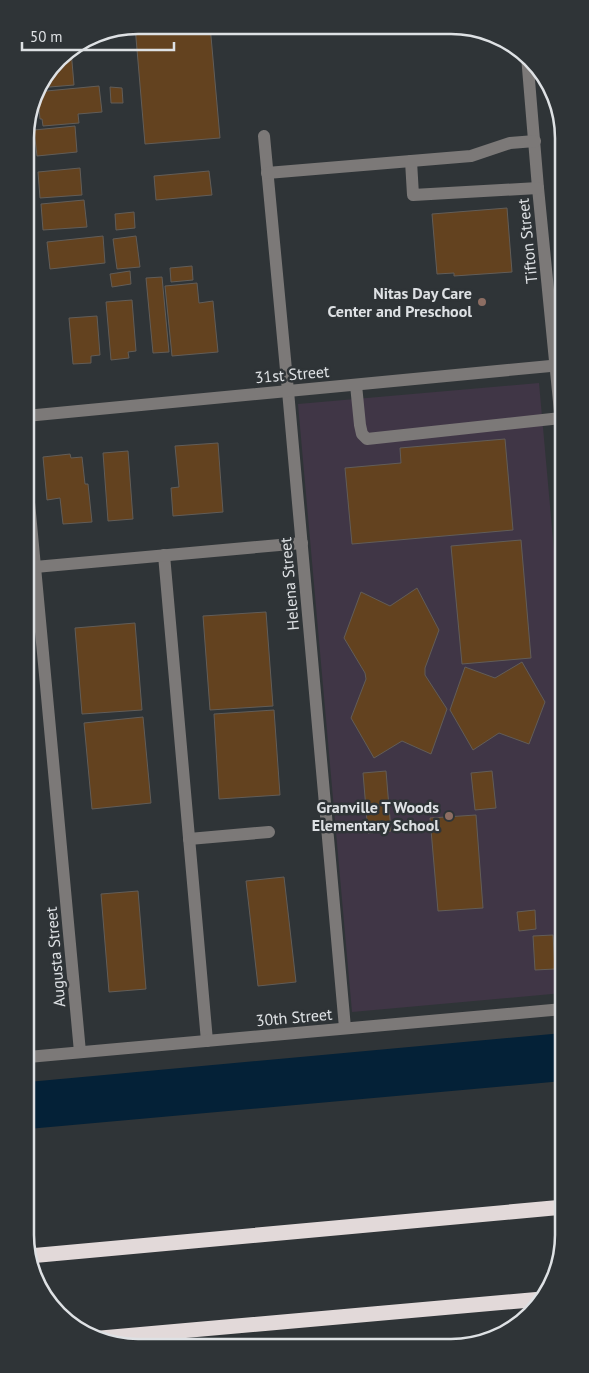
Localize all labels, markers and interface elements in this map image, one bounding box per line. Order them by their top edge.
scale bar [22,20,175,52]
text: 50 m [30,27,63,46]
street label: Tifton Street [513,197,541,285]
place label: Nitas Day Care Center and Preschool [327,283,472,321]
marker: Nitas Day Care Center and Preschool [476,296,488,308]
street label: 31st Street [254,361,331,387]
street label: Helena Street [275,536,303,631]
place label: Granville T Woods Elementary School [312,797,439,835]
marker: Granville T Woods Elementary School [443,810,455,822]
street label: Augusta Street [41,906,69,1008]
street label: 30th Street [255,1004,334,1030]

